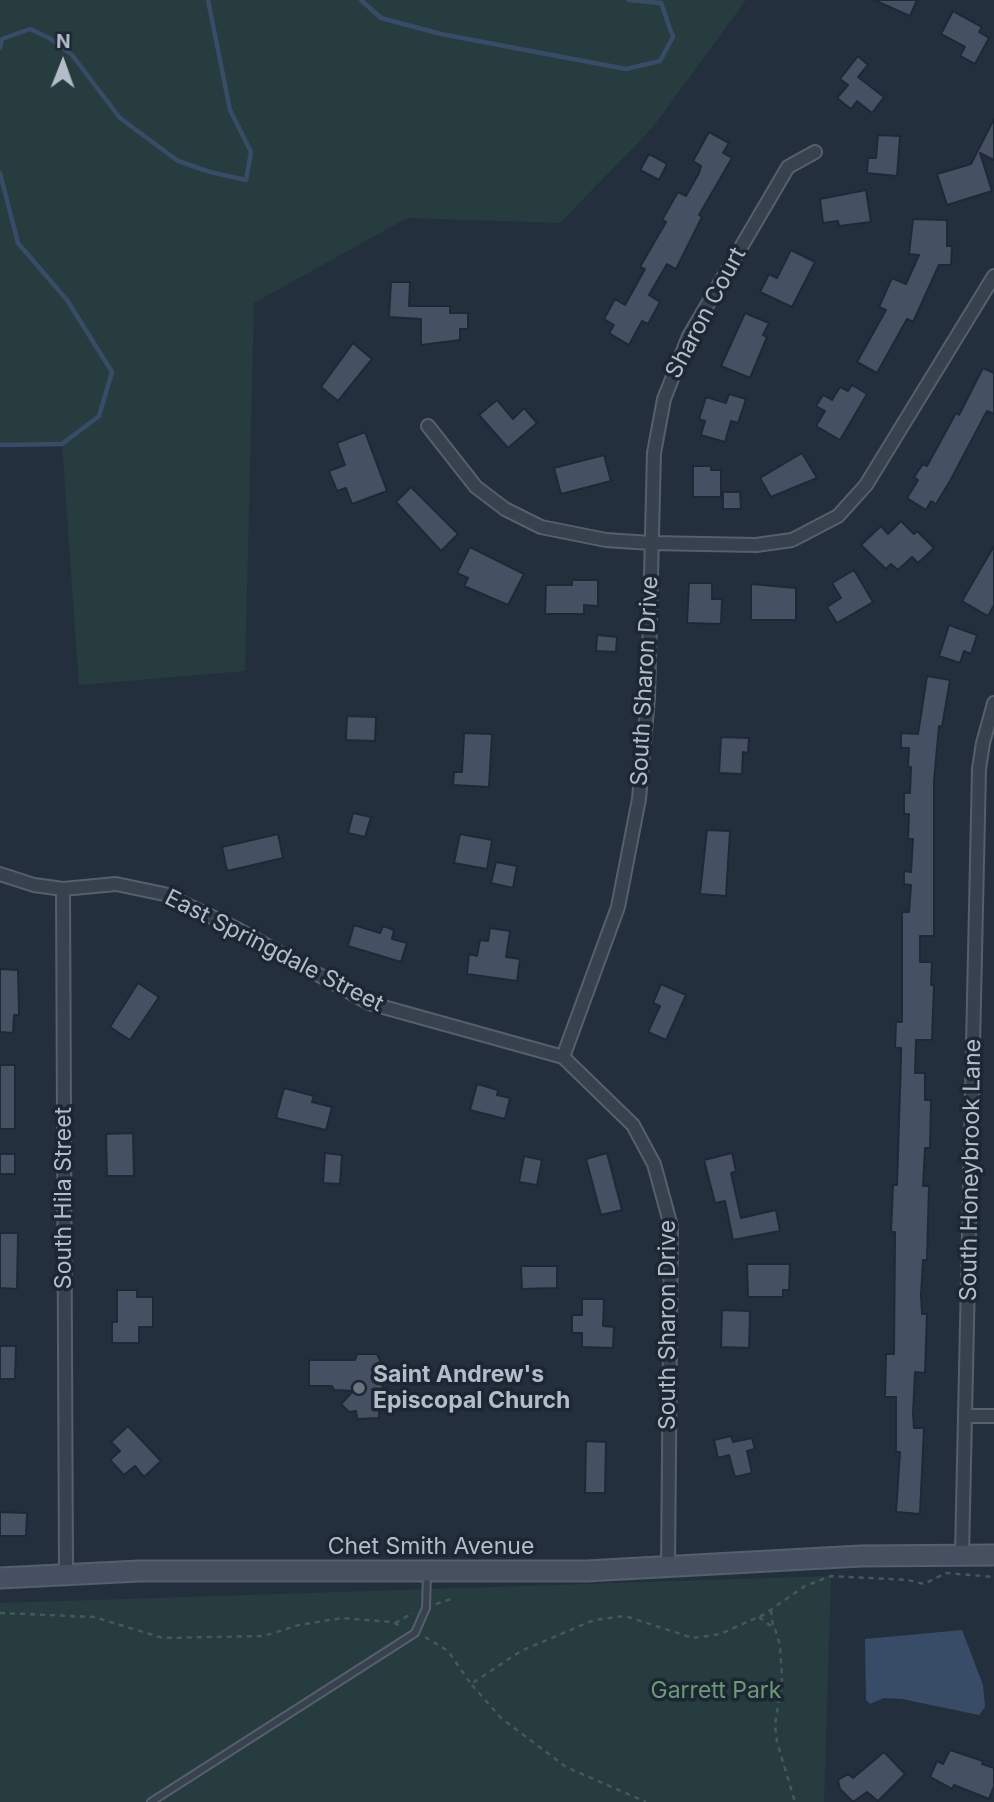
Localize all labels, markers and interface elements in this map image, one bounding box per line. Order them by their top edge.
north arrow [28,28,98,98]
text: N [56,30,71,53]
street label: Sharon Court [660,243,752,383]
street label: South Sharon Drive [626,575,664,787]
street label: East Springdale Street [160,884,388,1018]
street label: South Honeybrook Lane [955,1039,987,1301]
street label: South Hila Street [50,1107,78,1289]
street label: South Sharon Drive [654,1220,682,1430]
place label: Saint Andrew's Episcopal Church [373,1361,570,1415]
marker: Saint Andrew's Episcopal Church [351,1380,367,1396]
street label: Chet Smith Avenue [328,1533,534,1561]
park label: Garrett Park [651,1677,781,1705]

